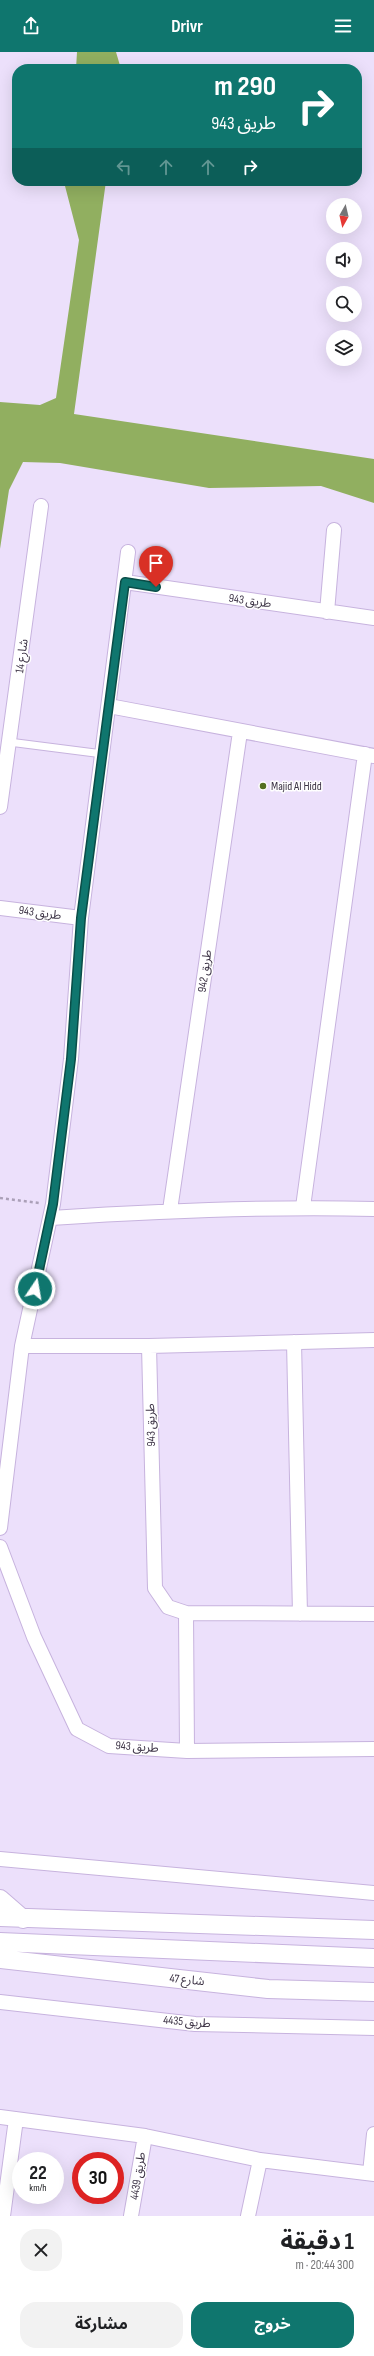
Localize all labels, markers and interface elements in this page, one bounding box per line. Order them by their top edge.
icon: share [20,15,42,37]
icon: menu [332,15,354,37]
text: Drivr [171,16,203,37]
text: 290 m [214,70,276,103]
icon: right [290,80,342,132]
text: طريق 943 [211,113,276,134]
icon: left [113,156,135,178]
icon: ahead [155,156,177,178]
icon: ahead [197,156,219,178]
icon: right [239,156,261,178]
north arrow [326,198,362,234]
map controls [326,198,362,366]
button: sound [326,242,362,278]
button: search [326,286,362,322]
button: layers [326,330,362,366]
pin [139,546,173,587]
icon: arrive [145,552,167,574]
street label: طريق 943 [228,591,272,611]
street label: شارع 14 [12,638,33,674]
place label: Majid Al Hidd [271,779,322,794]
marker: Majid Al Hidd [258,781,268,791]
street label: طريق 943 [18,903,62,923]
street label: طريق 942 [195,949,215,993]
position arrow [14,1268,56,1310]
street label: طريق 943 [143,1403,159,1447]
street label: طريق 943 [115,1738,159,1756]
street label: شارع 47 [169,1971,205,1990]
street label: طريق 4435 [163,2012,211,2032]
street label: طريق 4439 [127,2151,149,2201]
speed limit sign: 30 [72,2152,124,2204]
text: 22 [29,2161,47,2185]
text: km/h [29,2182,47,2194]
text: 1 دقيقة [280,2227,354,2256]
button: close [20,2229,62,2271]
text: 300 m · 20:44 [295,2257,354,2273]
button: مشاركة [20,2302,183,2348]
button: خروج [191,2302,354,2348]

